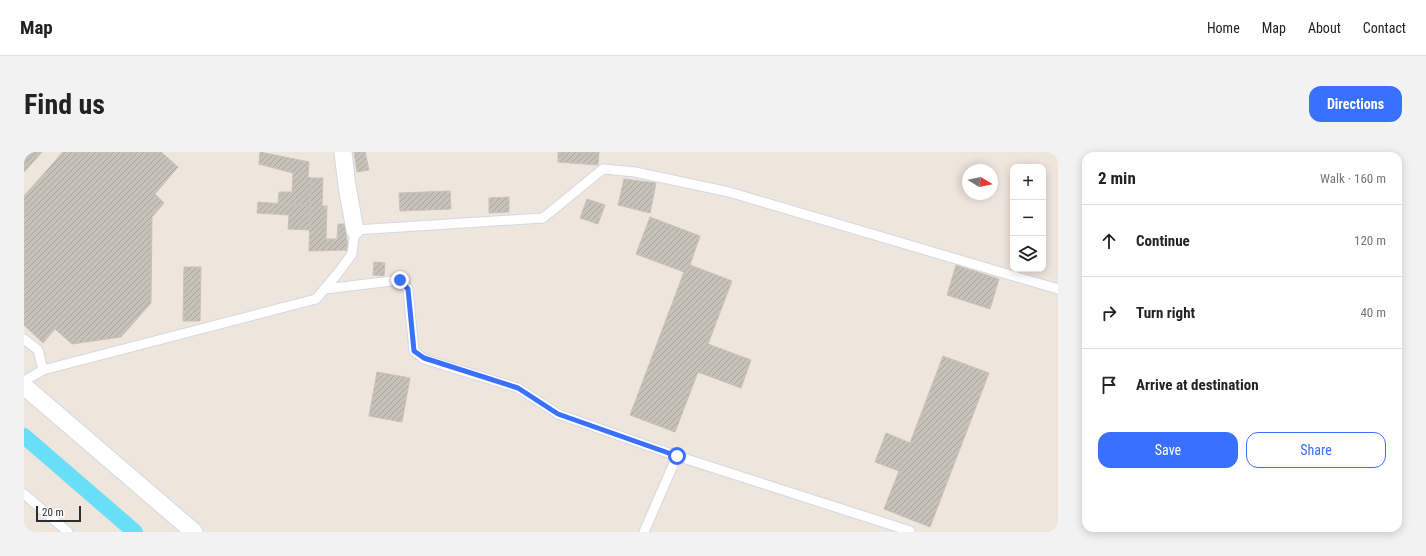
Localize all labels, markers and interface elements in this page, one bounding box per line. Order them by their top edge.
text: Map [20,16,53,39]
text: Home [1207,20,1240,36]
text: Map [1262,20,1286,36]
text: About [1308,20,1341,36]
text: Contact [1363,20,1406,36]
button: Directions [1309,86,1402,122]
text: Find us [24,88,105,121]
north arrow [962,164,998,200]
map controls [1010,164,1046,272]
button: + [1010,164,1046,200]
text: 2 min [1098,168,1136,188]
text: Walk · 160 m [1320,171,1386,186]
button: − [1010,200,1046,236]
icon: ahead [1098,230,1120,252]
text: Continue [1136,232,1190,250]
text: 120 m [1354,233,1386,248]
button: layers [1010,236,1046,272]
route end [391,271,409,289]
icon: right [1098,302,1120,324]
text: Turn right [1136,304,1195,322]
text: 40 m [1360,305,1386,320]
icon: arrive [1098,374,1120,396]
text: Arrive at destination [1136,376,1259,394]
button: Save [1098,432,1238,468]
button: Share [1246,432,1386,468]
route start [668,447,686,465]
scale bar [36,504,81,523]
text: 20 m [42,506,64,519]

